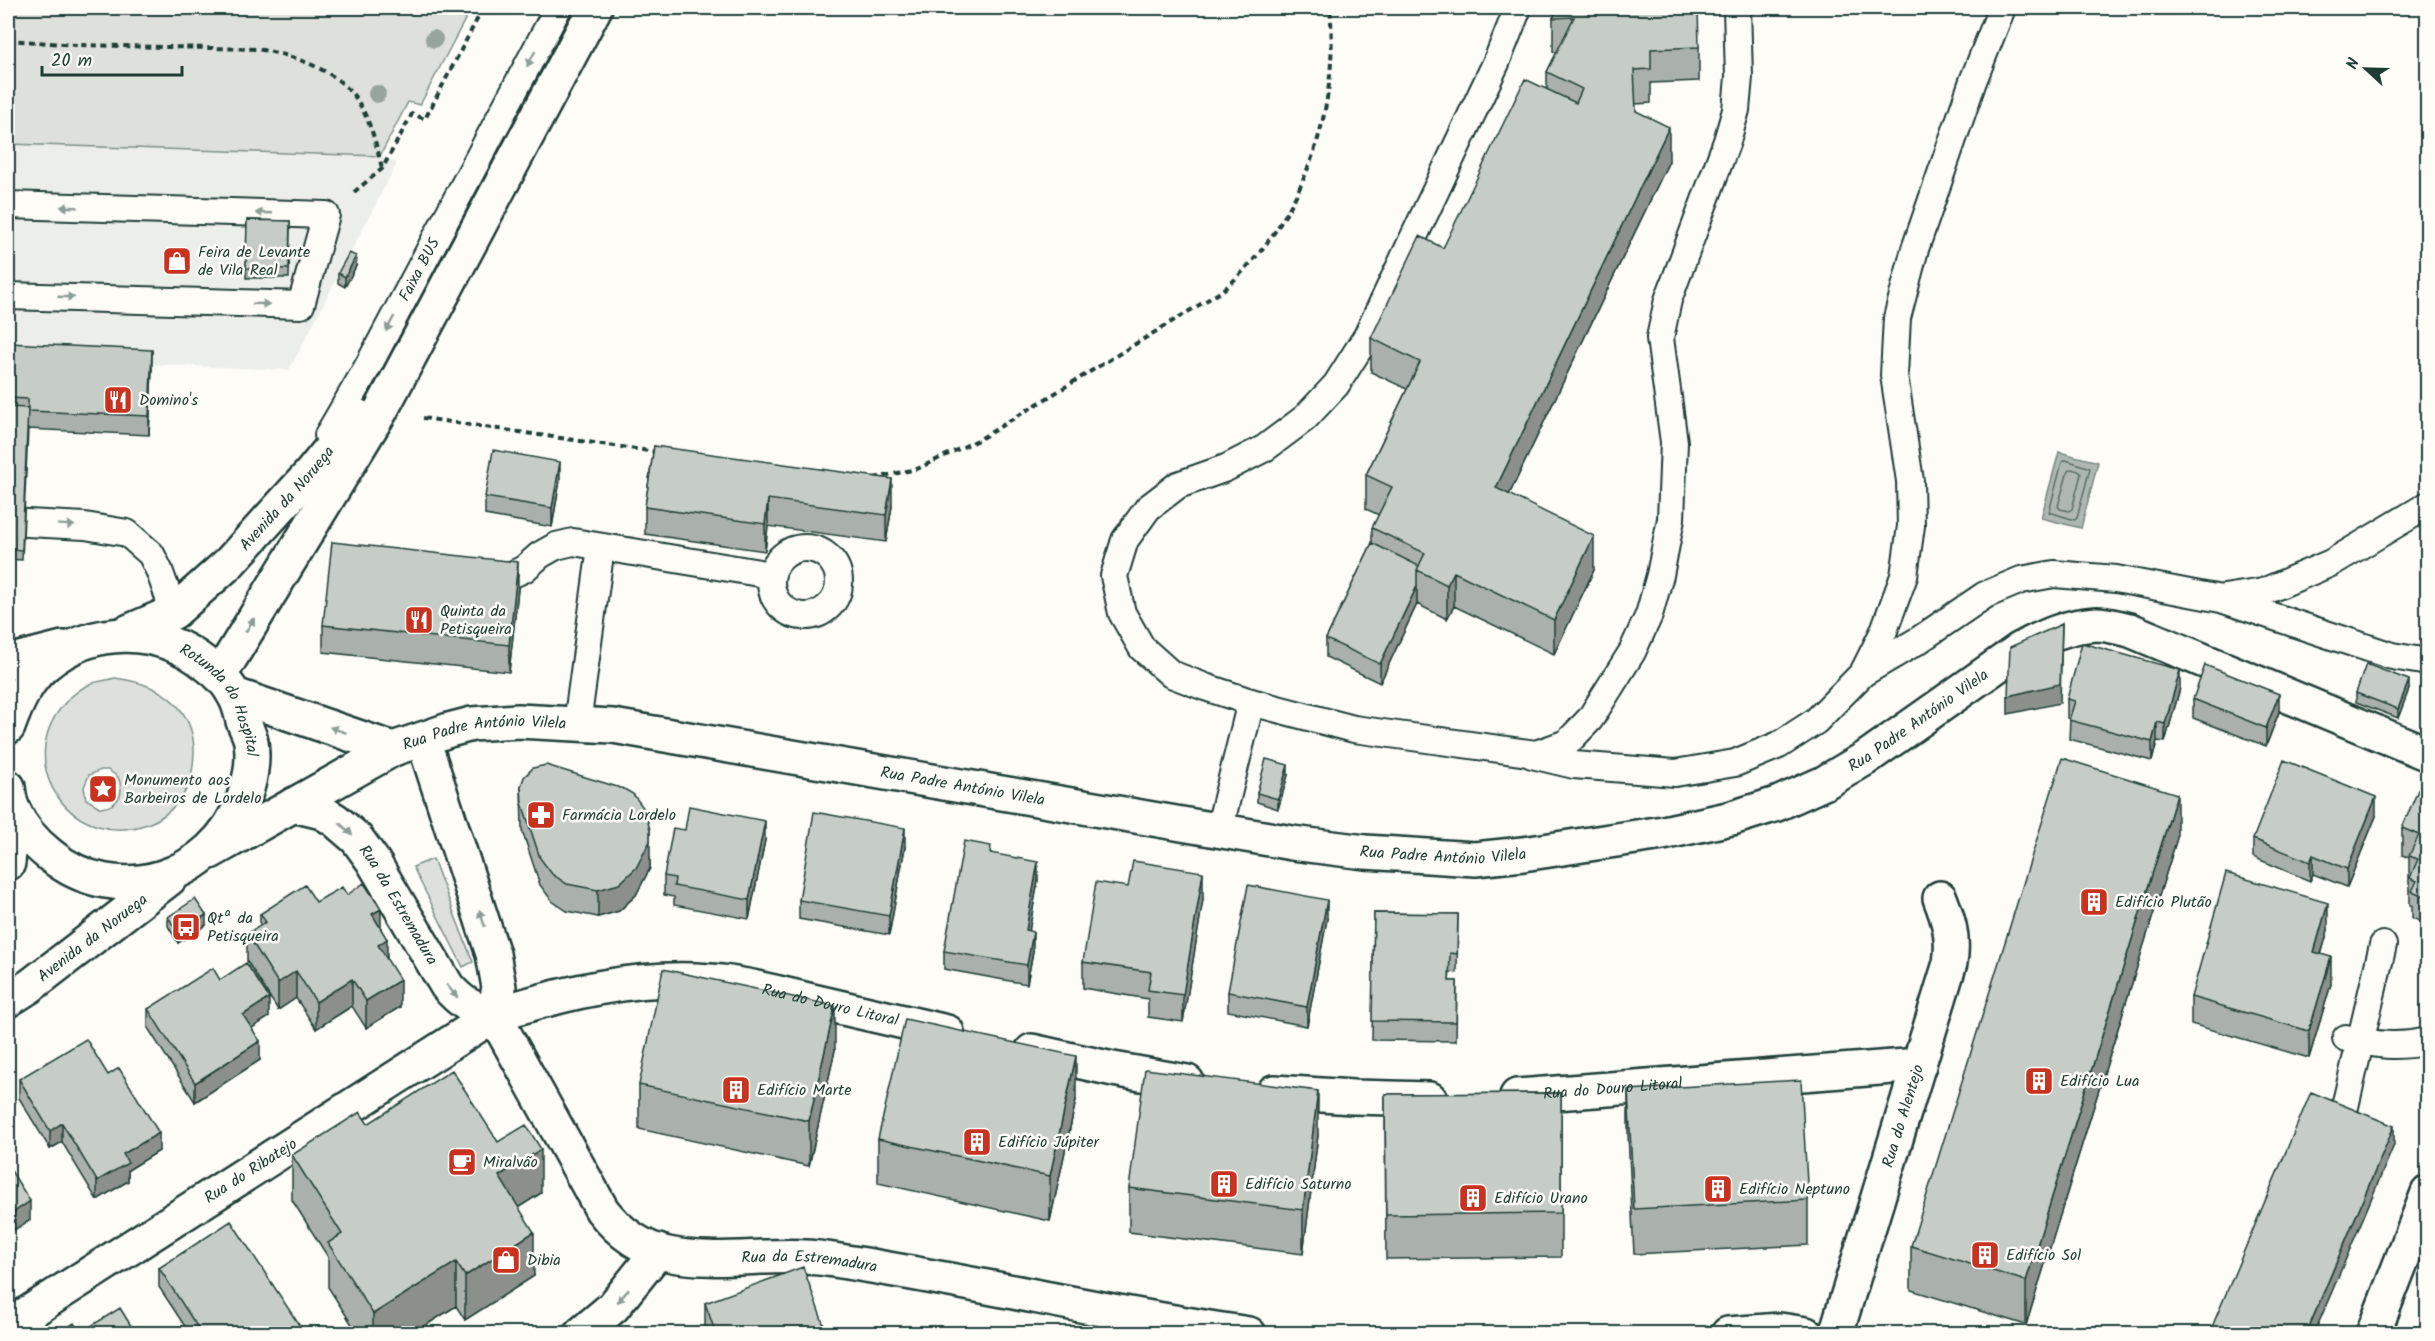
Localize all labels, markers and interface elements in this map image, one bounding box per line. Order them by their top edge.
scale bar [42,39,182,77]
north arrow [2336,39,2396,99]
text: 20 m [51,47,92,76]
one-way arrow [526,50,536,68]
text: N [2340,55,2367,73]
one-way arrow [60,202,79,211]
one-way arrow [254,209,273,218]
street label: Faixa BUS [392,233,447,306]
place label: Feira de Levante de Vila Real [198,240,310,283]
shop icon: Feira de Levante de Vila Real [161,245,193,277]
one-way arrow [56,293,75,302]
one-way arrow [251,299,270,309]
one-way arrow [385,316,395,333]
restaurant icon: Domino's [102,384,134,416]
place label: Domino's [139,388,198,413]
street label: Avenida da Noruega [233,440,341,557]
one-way arrow [56,520,75,530]
place label: Quinta da Petisqueira [440,599,512,642]
restaurant icon: Quinta da Petisqueira [403,604,435,636]
one-way arrow [244,617,255,633]
street label: Rotunda do Hospital [175,637,265,757]
street label: Rua Padre António Vilela [1843,663,1994,779]
street label: Rua Padre António Vilela [399,708,567,757]
one-way arrow [329,724,347,734]
street label: Rua Padre António Vilela [878,760,1047,813]
place label: Monumento aos Barbeiros de Lordelo [124,768,261,811]
place icon: Monumento aos Barbeiros de Lordelo [87,773,119,805]
pharmacy icon: Farmácia Lordelo [525,799,557,831]
place label: Farmácia Lordelo [562,803,676,828]
one-way arrow [338,822,353,836]
street label: Rua da Estremadura [353,839,444,970]
street label: Rua Padre António Vilela [1358,839,1527,872]
building icon: Edifício Plutão [2078,886,2110,918]
street label: Avenida da Noruega [32,887,153,988]
place label: Edifício Plutão [2115,890,2212,915]
place label: Qtª da Petisqueira [207,906,279,949]
one-way arrow [476,909,486,927]
bus stop icon: Qtª da Petisqueira [170,911,202,943]
street label: Rua do Douro Litoral [760,977,901,1033]
one-way arrow [445,983,458,998]
street label: Rua do Alentejo [1875,1061,1931,1171]
building icon: Edifício Lua [2023,1065,2055,1097]
place label: Edifício Lua [2060,1069,2140,1094]
street label: Rua do Douro Litoral [1542,1071,1683,1106]
building icon: Edifício Marte [720,1074,752,1106]
place label: Edifício Marte [757,1078,851,1103]
building icon: Edifício Júpiter [961,1126,993,1158]
place label: Edifício Júpiter [998,1130,1101,1155]
street label: Rua do Ribatejo [199,1132,302,1210]
cafe icon: Miralvão [446,1146,478,1178]
place label: Miralvão [483,1150,538,1175]
building icon: Edifício Saturno [1208,1168,1240,1200]
place label: Edifício Saturno [1245,1172,1352,1197]
building icon: Edifício Neptuno [1702,1173,1734,1205]
place label: Edifício Neptuno [1739,1177,1850,1202]
building icon: Edifício Urano [1457,1182,1489,1214]
place label: Edifício Urano [1494,1186,1588,1211]
building icon: Edifício Sol [1969,1239,2001,1271]
place label: Edifício Sol [2006,1243,2081,1268]
shop icon: Dibia [490,1244,522,1276]
street label: Rua da Estremadura [741,1244,879,1279]
place label: Dibia [527,1248,561,1273]
one-way arrow [616,1288,630,1303]

